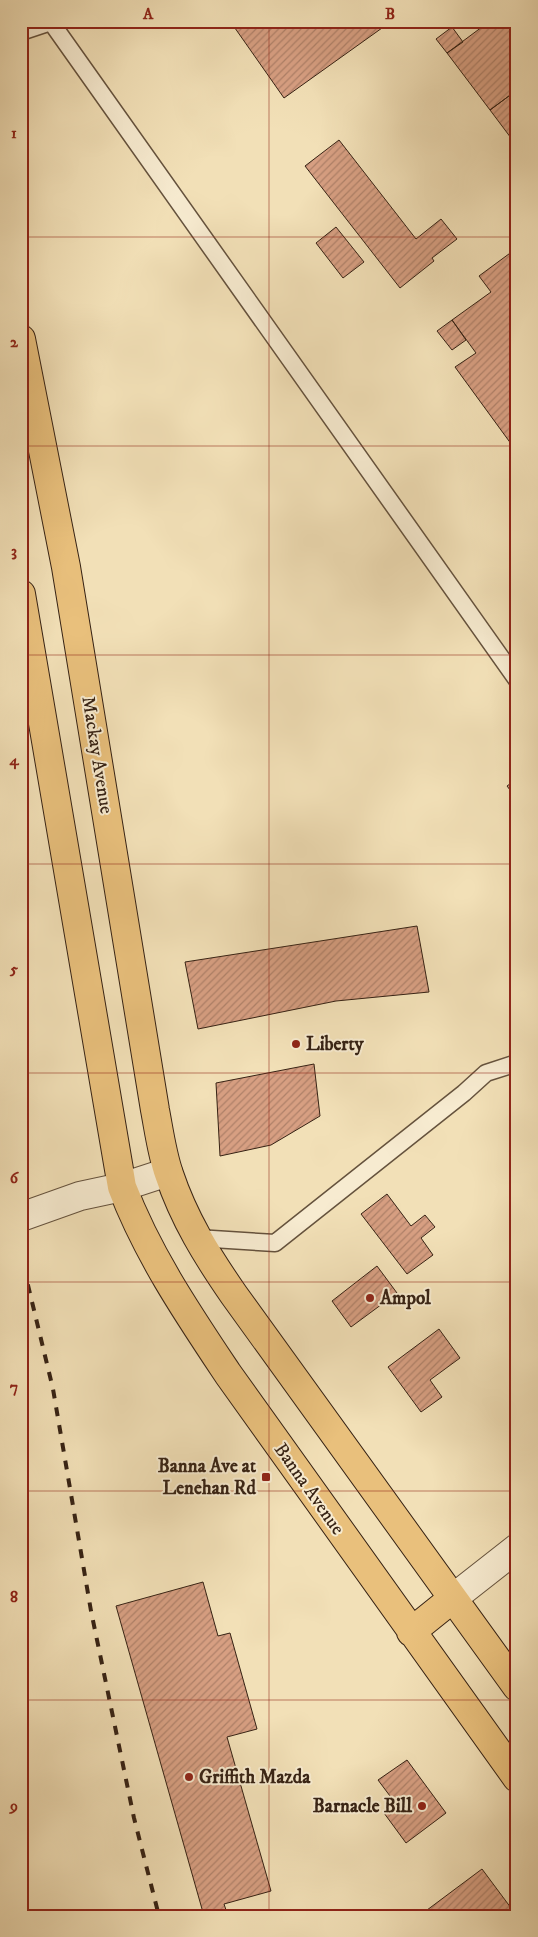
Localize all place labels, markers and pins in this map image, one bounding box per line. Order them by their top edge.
place label: Liberty [306,1033,365,1056]
marker: Liberty [290,1038,302,1050]
place label: Ampol [379,1287,431,1310]
marker: Ampol [364,1292,376,1304]
place label: Banna Ave at Lenehan Rd [158,1455,257,1500]
marker: Banna Ave at Lenehan Rd [260,1471,272,1483]
place label: Griffith Mazda [199,1766,311,1789]
marker: Griffith Mazda [183,1771,195,1783]
place label: Barnacle Bill [313,1795,412,1818]
marker: Barnacle Bill [416,1800,428,1812]

